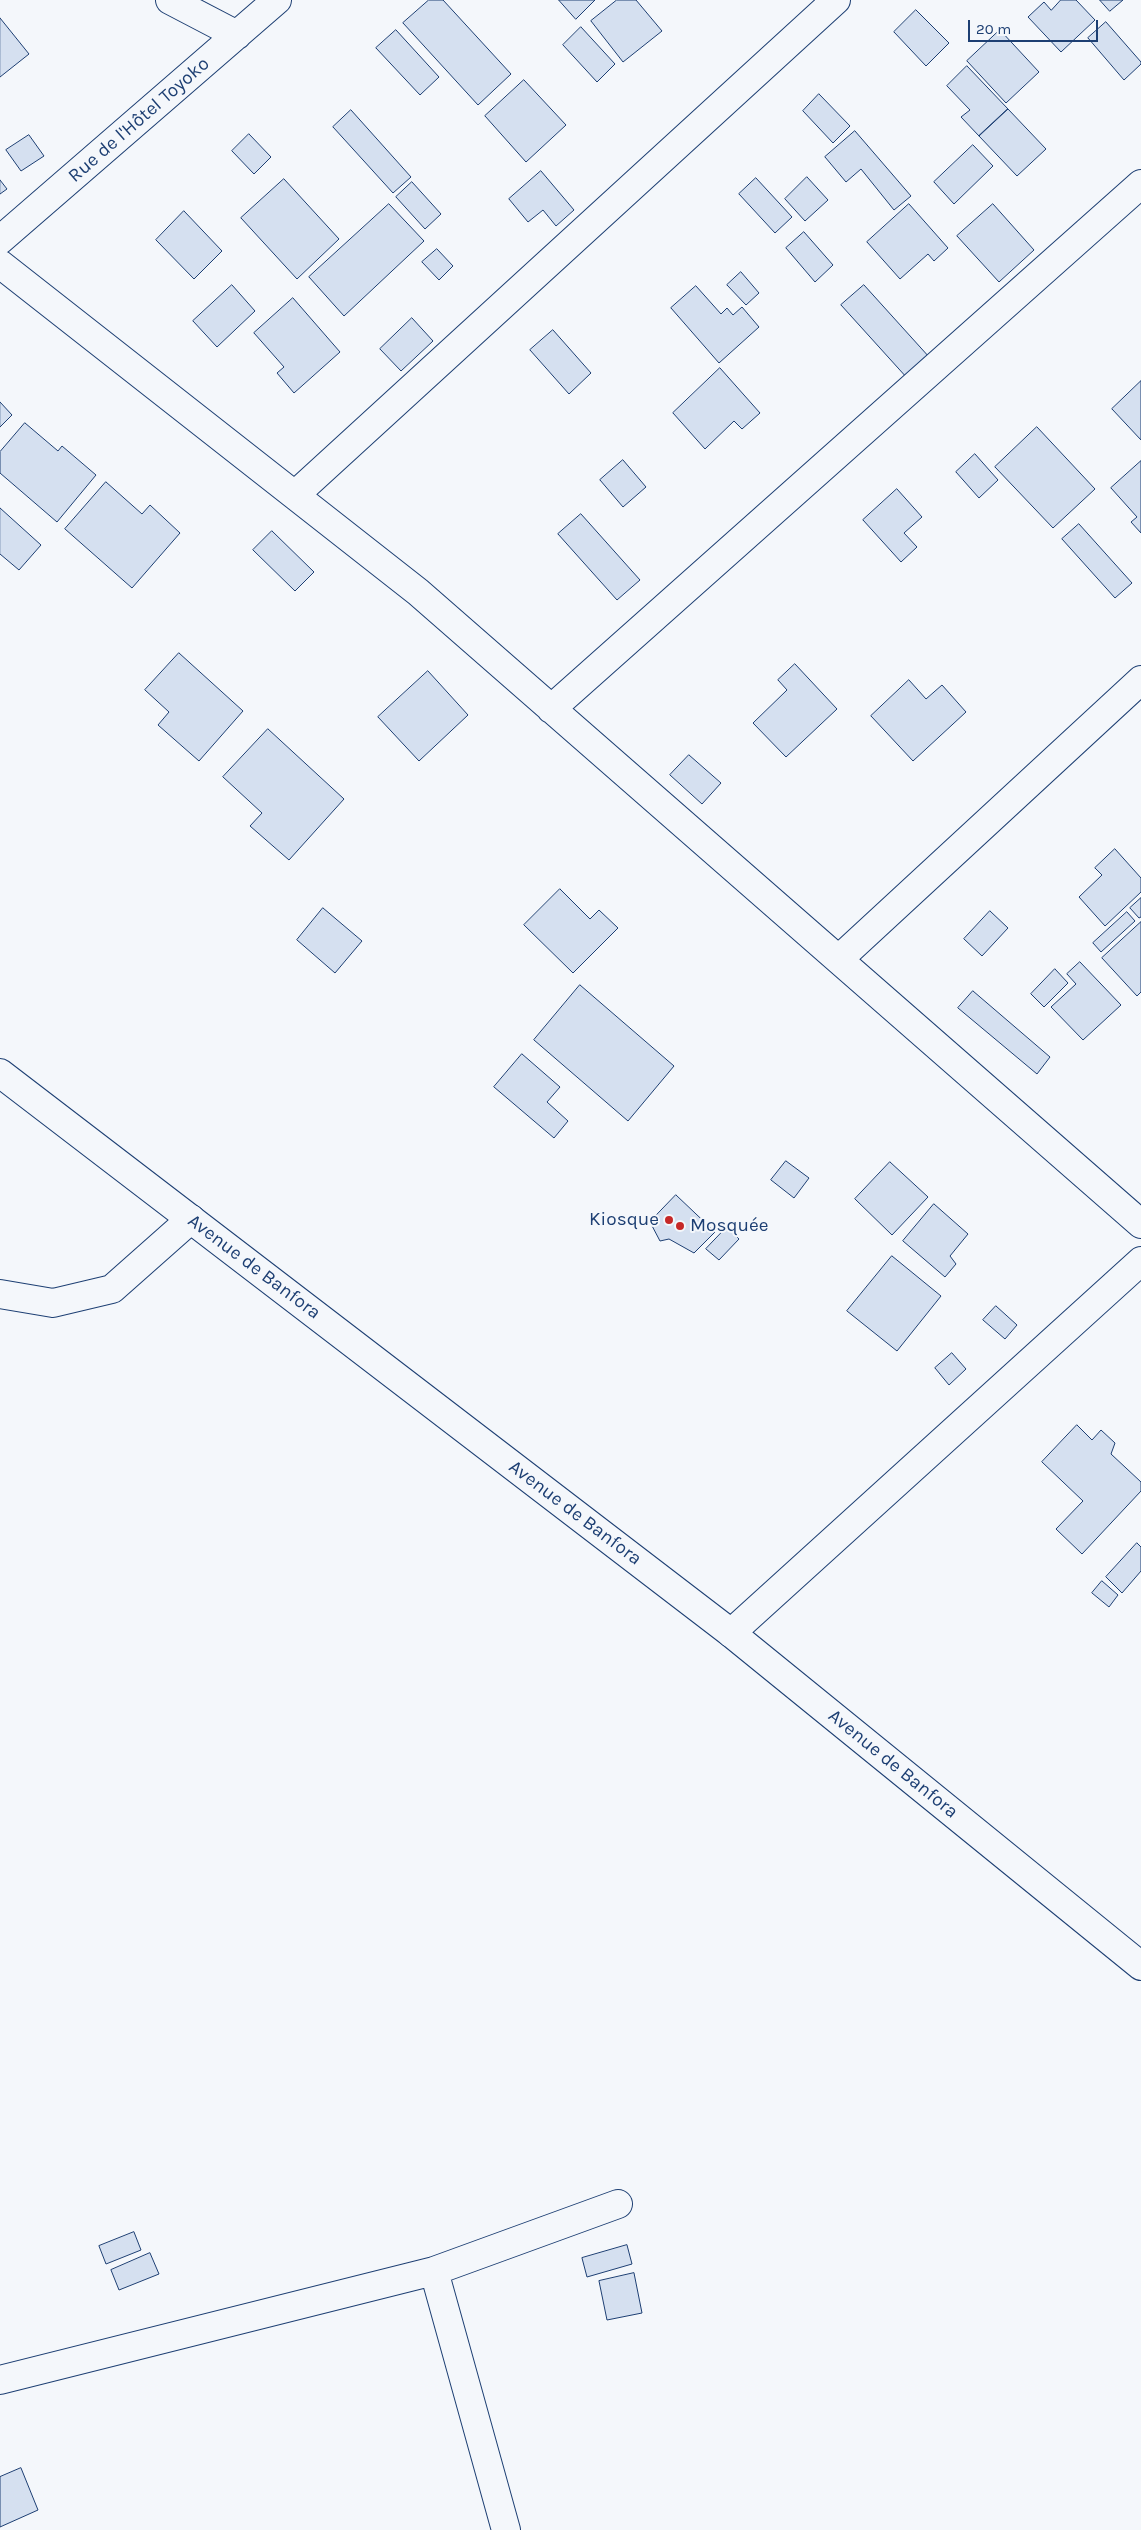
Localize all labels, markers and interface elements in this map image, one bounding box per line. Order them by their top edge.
scale bar [971,10,1101,42]
text: 20 m [976,20,1011,38]
street label: Rue de l'Hôtel Toyoko [64,53,214,187]
place label: Kiosque [589,1209,659,1231]
street label: Avenue de Banfora [183,1210,325,1324]
marker: Kiosque [663,1214,675,1226]
place label: Mosquée [690,1215,769,1237]
marker: Mosquée [674,1220,686,1232]
street label: Avenue de Banfora [504,1456,646,1570]
street label: Avenue de Banfora [823,1705,963,1823]

